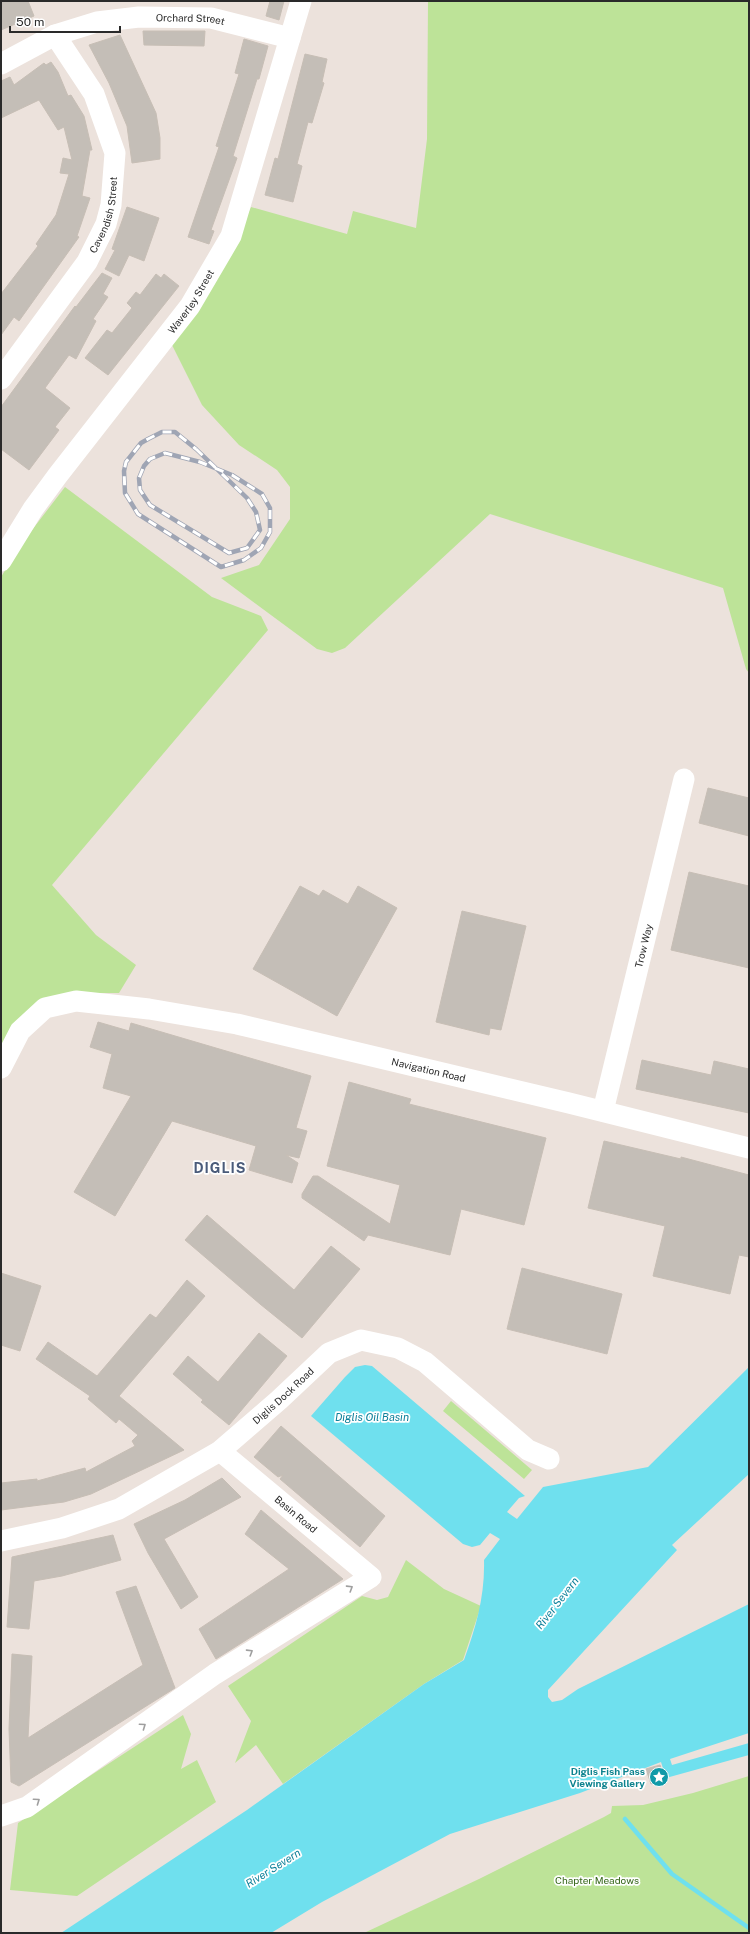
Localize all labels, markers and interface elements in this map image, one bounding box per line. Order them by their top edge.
scale bar [10,8,120,34]
street label: Orchard Street [156,11,226,27]
text: 50 m [16,15,44,29]
street label: Cavendish Street [87,176,119,255]
street label: Waverley Street [165,267,216,336]
street label: Trow Way [632,922,655,969]
street label: Navigation Road [390,1055,467,1084]
district label: DIGLIS [193,1160,247,1176]
street label: Diglis Dock Road [250,1365,316,1426]
water label: Diglis Oil Basin [335,1411,409,1423]
street label: Basin Road [272,1493,320,1535]
water label: River Severn [533,1575,581,1631]
one-way arrow [346,1586,353,1593]
one-way arrow [246,1649,253,1657]
one-way arrow [138,1723,145,1730]
place label: Diglis Fish Pass Viewing Gallery [570,1765,645,1789]
place icon: Diglis Fish Pass Viewing Gallery [648,1766,670,1788]
one-way arrow [32,1799,39,1806]
water label: River Severn [243,1846,303,1890]
park label: Chapter Meadows [555,1874,639,1886]

